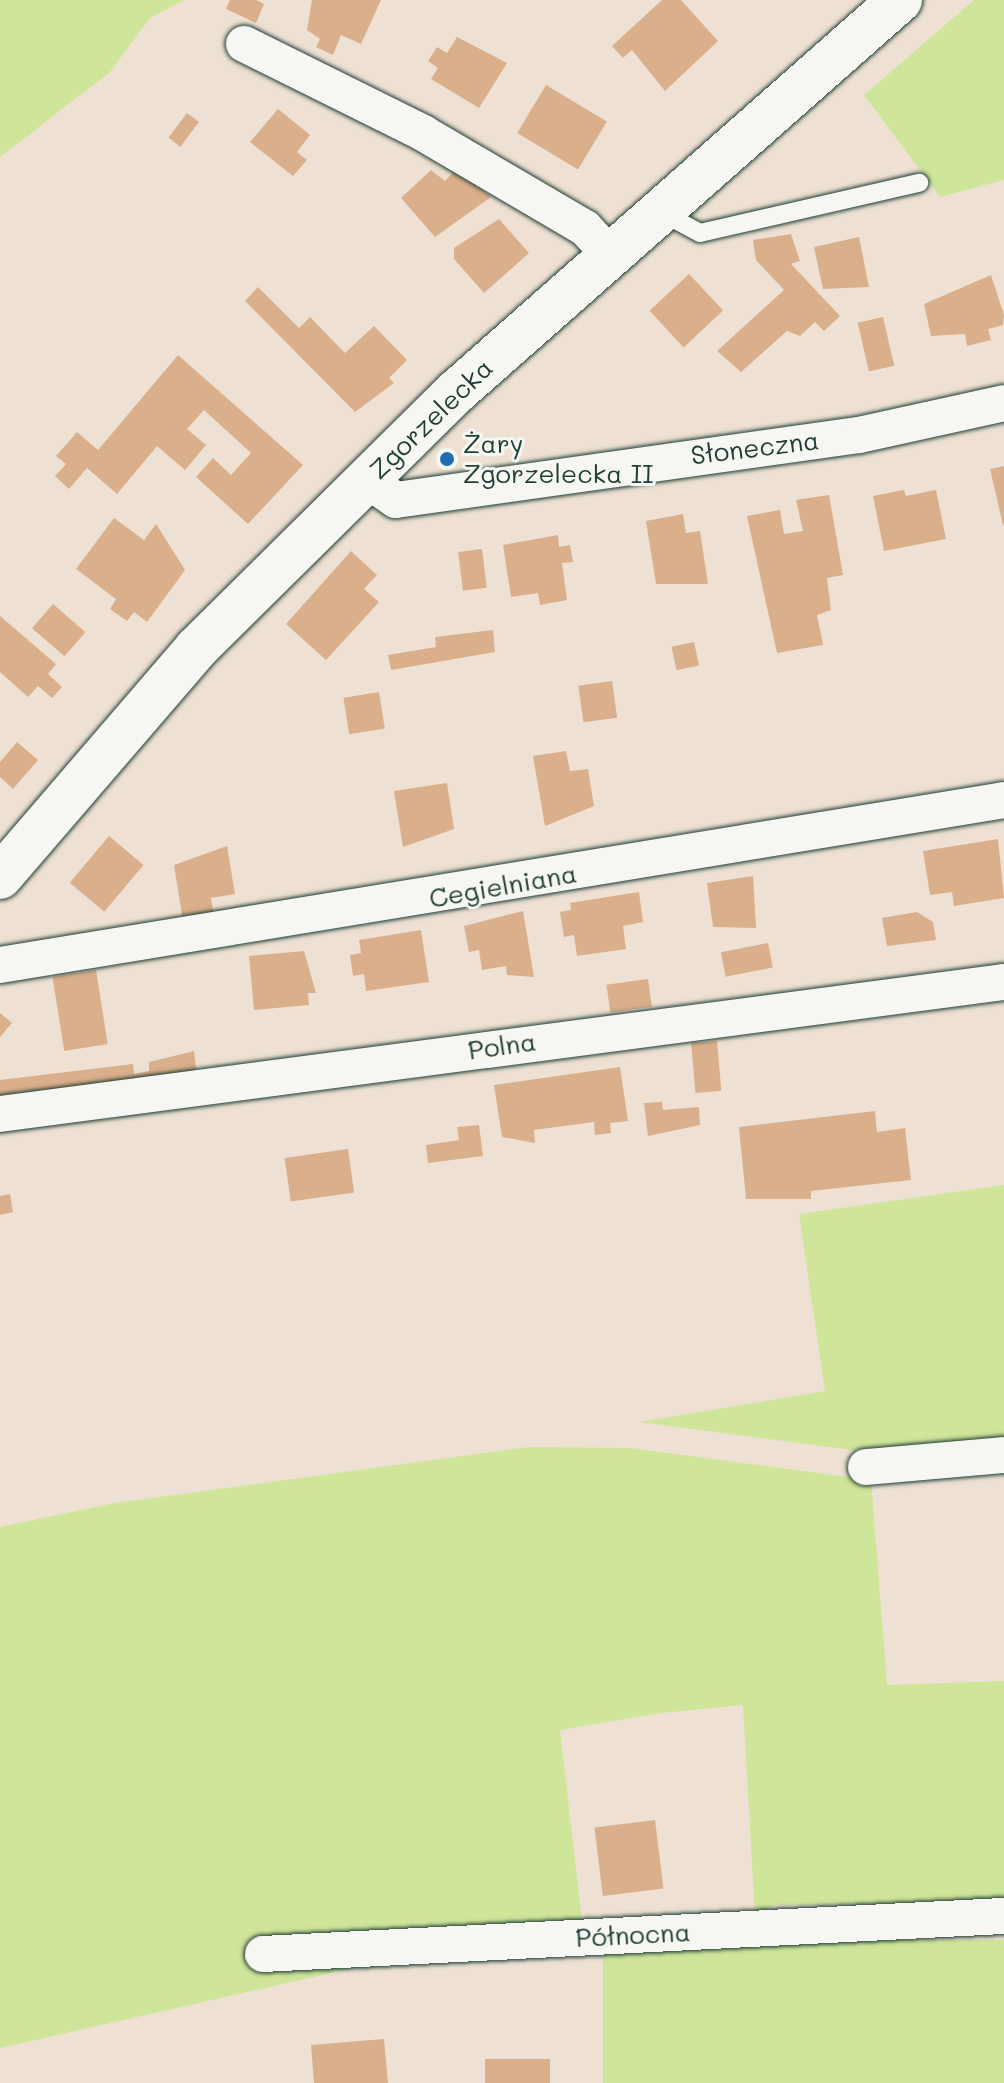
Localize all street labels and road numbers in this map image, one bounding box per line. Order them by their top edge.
street label: Zgorzelecka [363,352,499,486]
street label: Słoneczna [689,425,821,471]
street label: Cegielniana [427,858,579,914]
street label: Polna [466,1026,538,1066]
street label: Północna [575,1916,691,1954]

